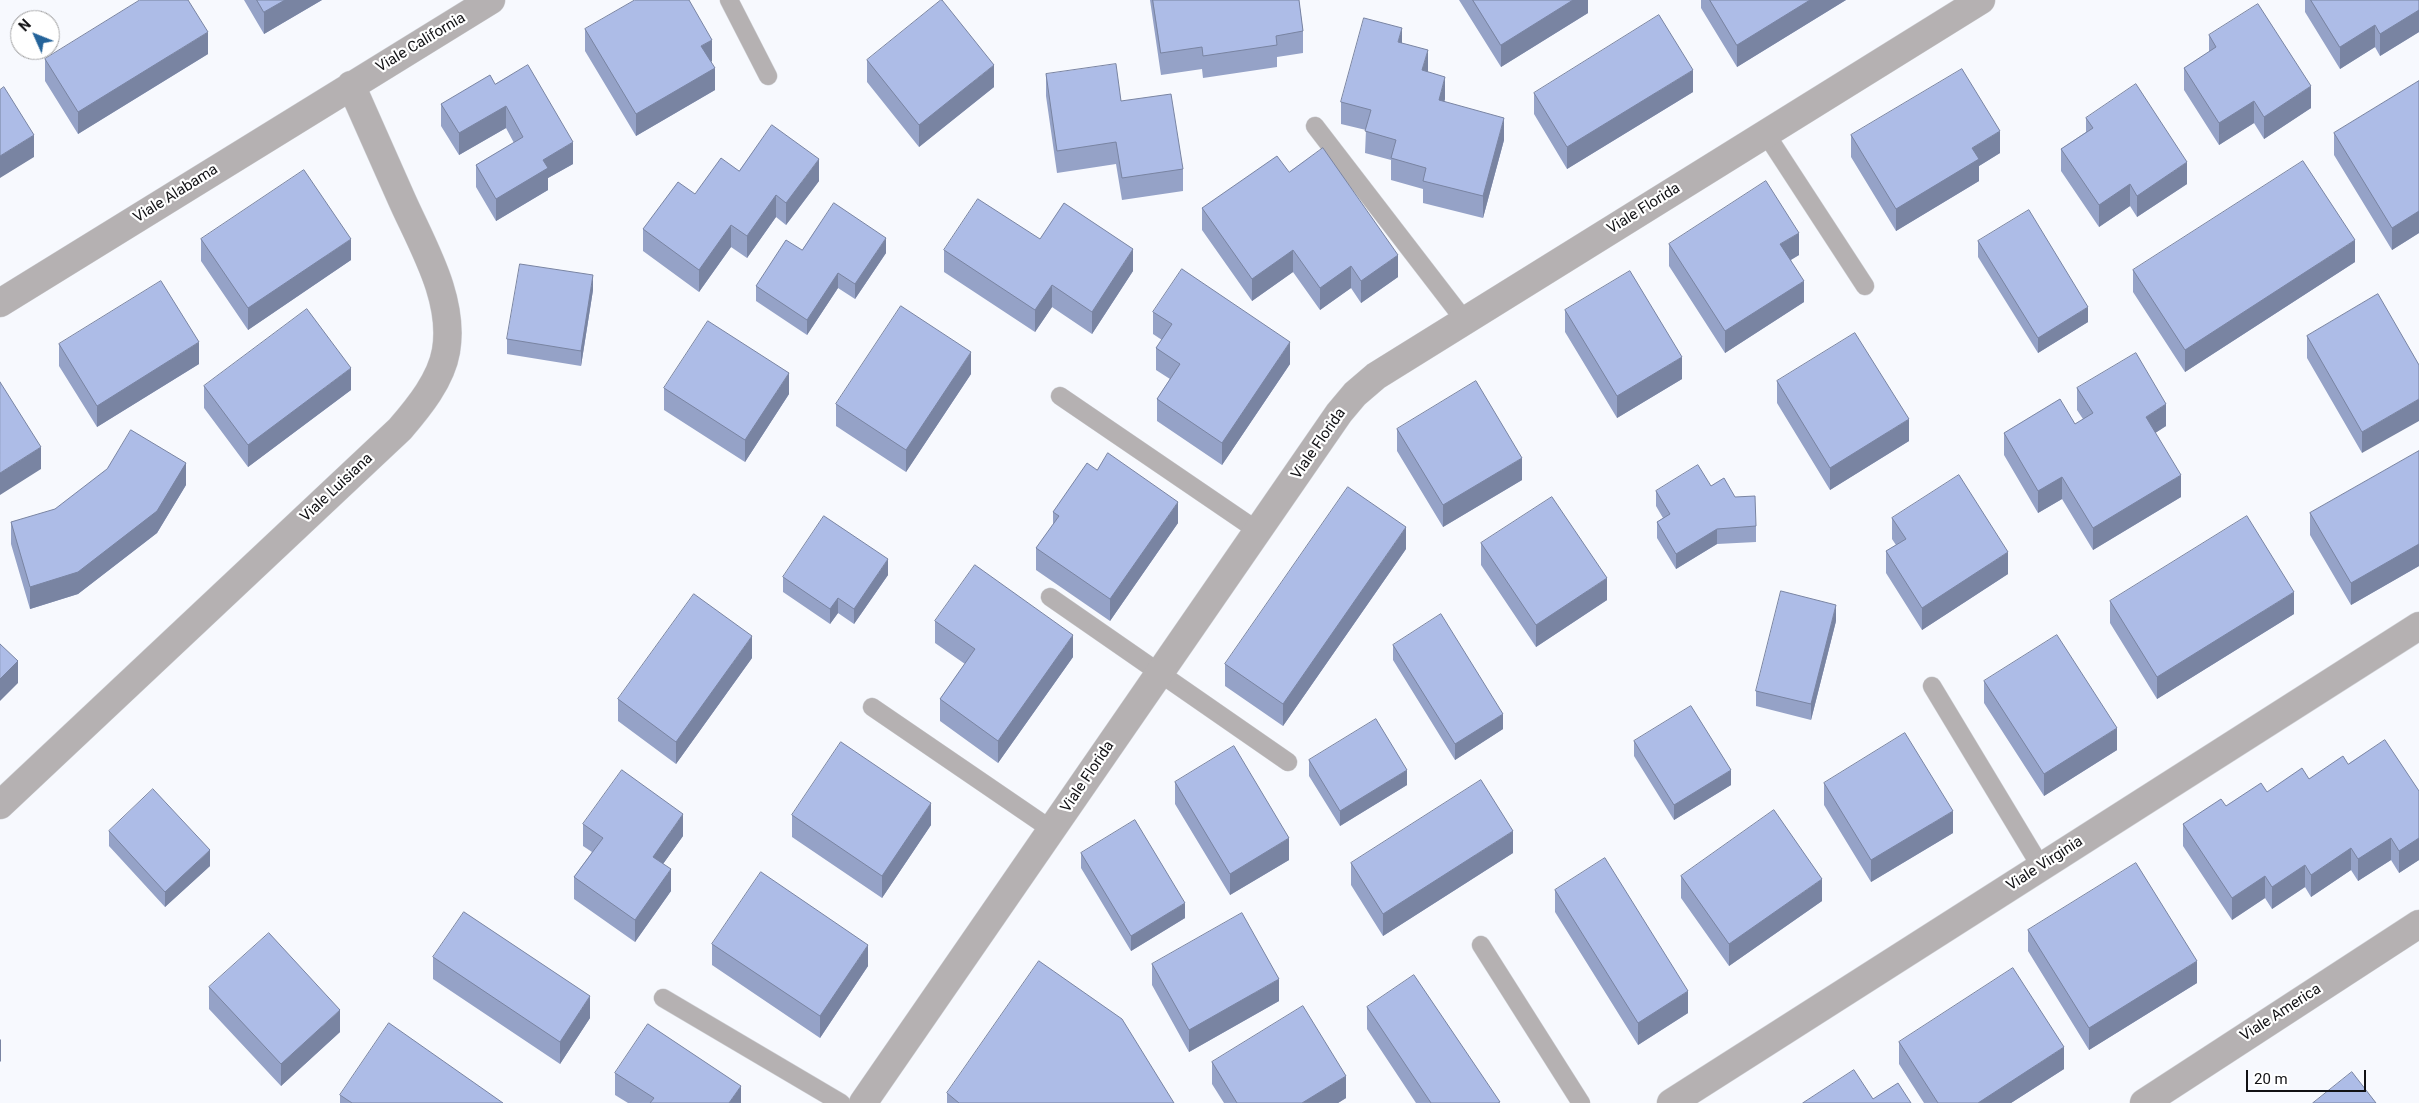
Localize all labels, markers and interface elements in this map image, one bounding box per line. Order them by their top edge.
street label: Viale California [373,9,469,77]
north arrow [10,10,60,60]
text: N [16,16,34,34]
street label: Viale Alabama [130,161,222,227]
street label: Viale Florida [1604,180,1684,238]
street label: Viale Florida [1288,405,1350,483]
street label: Viale Luisiana [297,450,377,526]
street label: Viale Florida [1057,738,1119,816]
street label: Viale Virginia [2004,833,2086,895]
street label: Viale America [2237,980,2325,1046]
scale bar [2249,1060,2369,1092]
text: 20 m [2254,1070,2288,1088]

